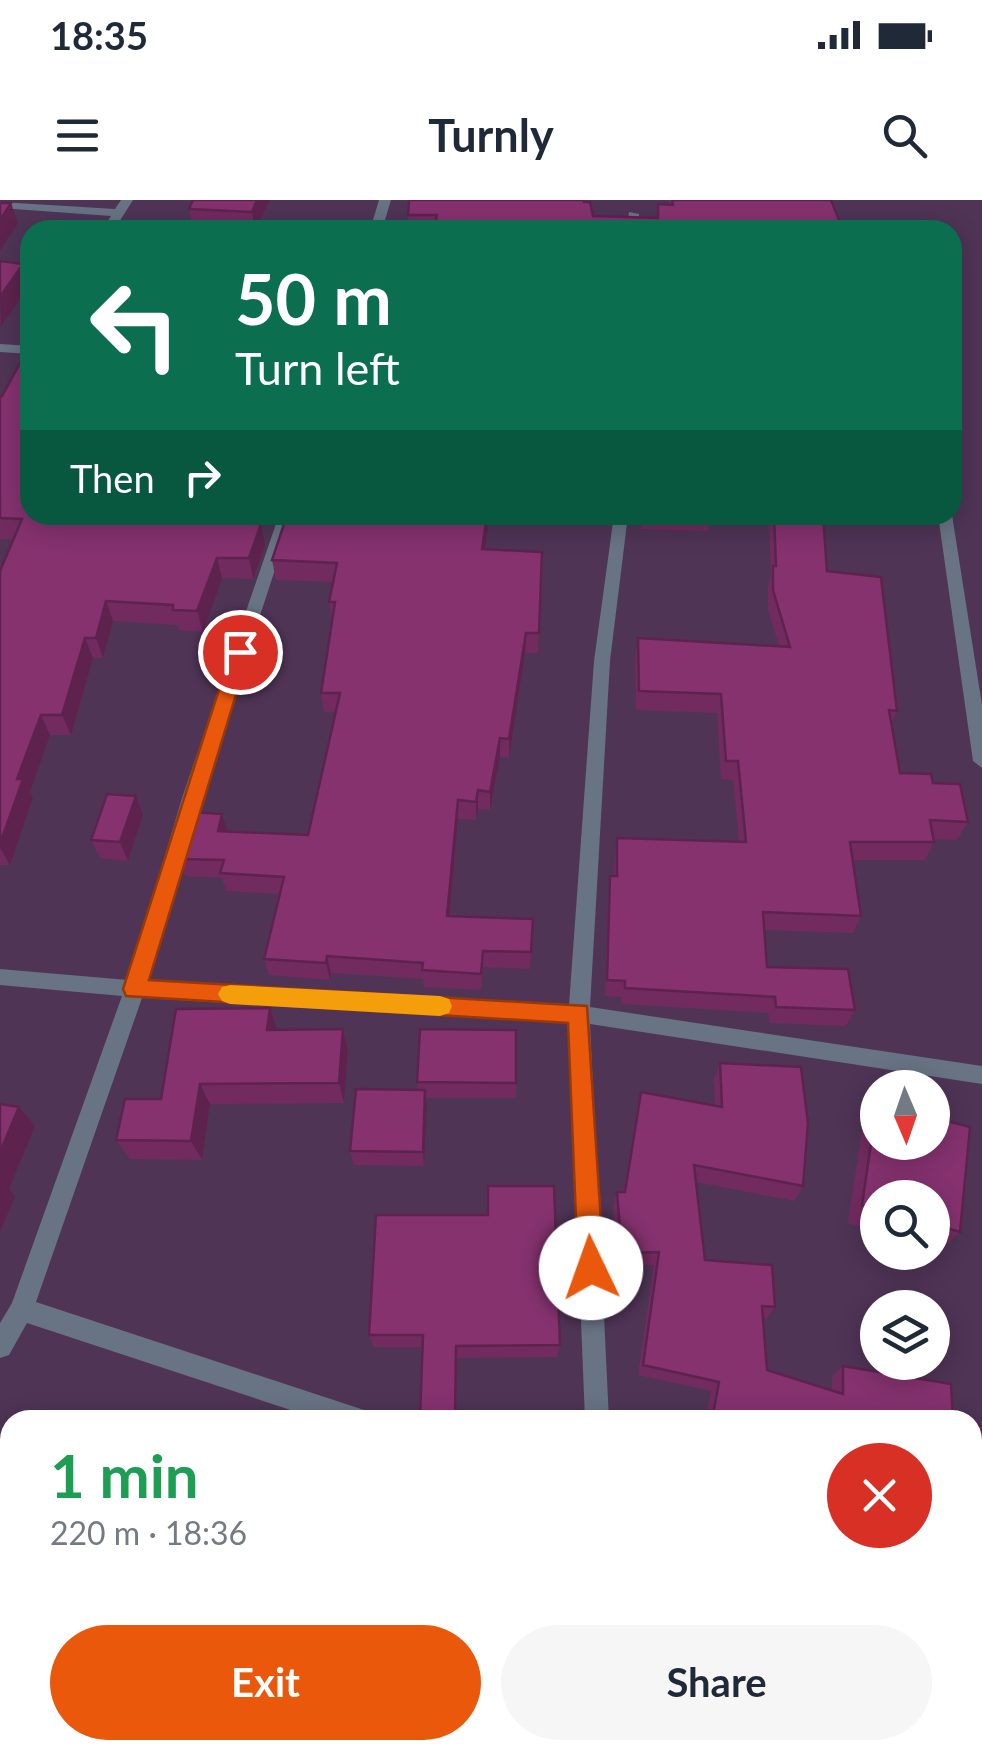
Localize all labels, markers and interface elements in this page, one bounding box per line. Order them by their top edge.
text: 18:35 [50,12,148,58]
icon: menu [50,108,105,163]
text: Turnly [428,108,554,162]
icon: search [877,108,932,163]
text: 50 m [235,256,392,340]
icon: left [70,260,200,390]
text: Turn left [235,341,400,395]
icon: right [175,450,230,505]
text: Then [70,455,155,501]
pin [198,610,283,695]
icon: arrive [213,625,268,680]
north arrow [860,1070,950,1160]
map controls [860,1070,950,1380]
button: search [860,1180,950,1270]
position arrow [539,1216,643,1320]
button: layers [860,1290,950,1380]
text: 1 min [50,1439,199,1511]
button: close [827,1443,932,1548]
text: 220 m · 18:36 [50,1513,247,1552]
button: Exit [50,1625,481,1740]
button: Share [501,1625,932,1740]

